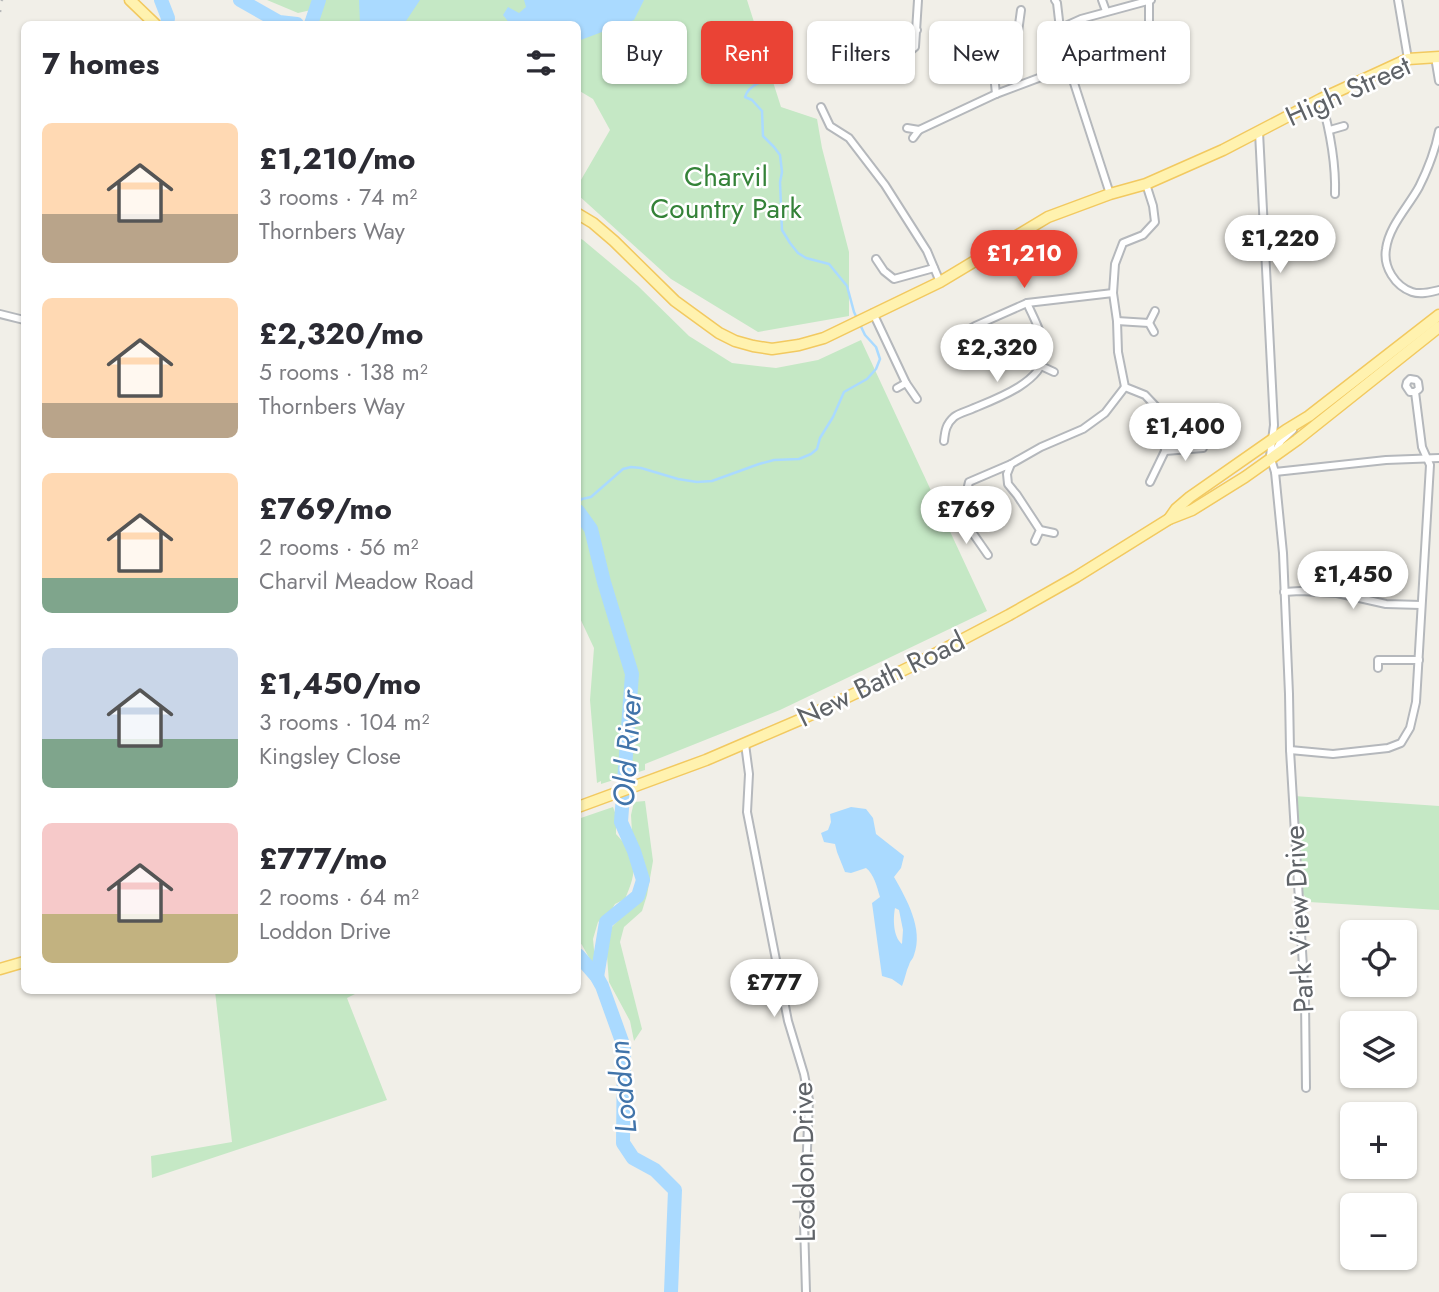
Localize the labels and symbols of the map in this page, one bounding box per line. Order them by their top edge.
street label: High Street [1279,45,1417,137]
park label: Charvil Country Park [650,156,803,229]
pin: £1,220 [1223,216,1337,275]
pin: £1,210 [967,230,1081,290]
pin: £2,320 [940,324,1054,384]
pin: £1,400 [1128,404,1242,463]
pin: £769 [925,486,1007,546]
pin: £1,450 [1296,552,1410,611]
street label: New Bath Road [790,621,972,737]
water label: Old River [601,687,653,809]
street label: Park View Drive [1274,824,1324,1014]
pin: £777 [733,960,815,1019]
water label: Loddon [597,1039,647,1135]
street label: Loddon Drive [782,1081,826,1243]

